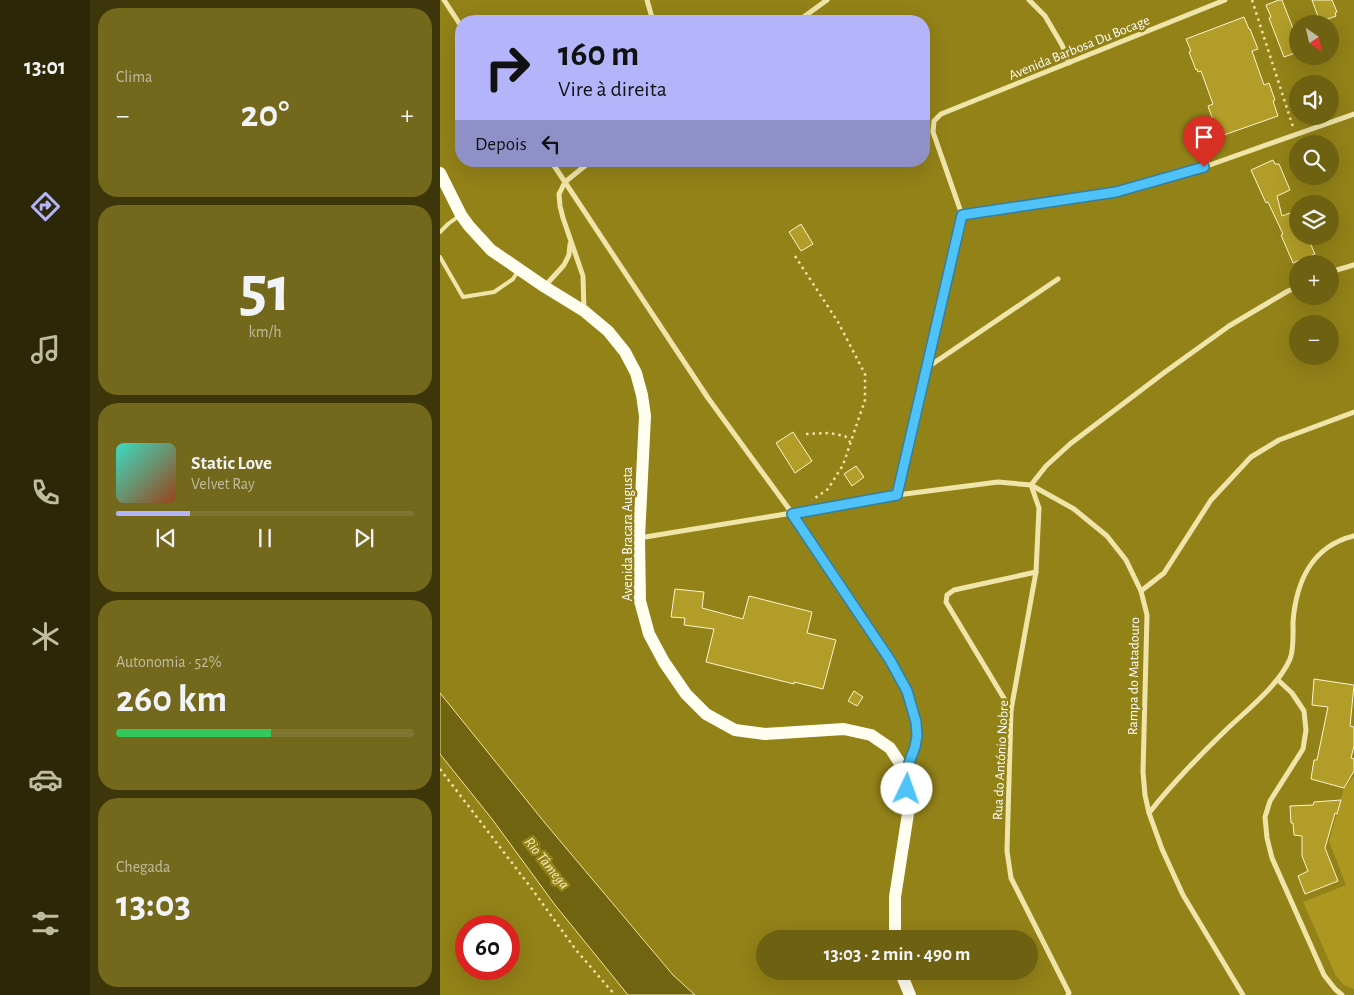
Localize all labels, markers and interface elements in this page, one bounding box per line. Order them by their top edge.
street label: Avenida Barbosa Du Bocage [1007,13,1152,83]
north arrow [1289,15,1339,65]
map controls [1289,15,1339,365]
icon: right [475,35,540,100]
text: 160 m [558,37,639,72]
text: 13:01 [24,56,66,78]
text: Clima [116,69,152,85]
button: sound [1289,75,1339,125]
text: Vire à direita [558,78,667,100]
text: 20° [241,96,289,134]
text: − [116,102,129,130]
text: + [401,102,414,130]
pin [1183,116,1225,167]
icon: arrive [1190,123,1218,151]
icon: left [537,130,565,158]
text: Depois [475,135,527,154]
button: search [1289,135,1339,185]
icon: directions [28,189,63,224]
button: layers [1289,195,1339,245]
button: + [1289,255,1339,305]
text: 51 [239,258,291,323]
button: − [1289,315,1339,365]
text: km/h [248,324,282,340]
icon: music [28,332,63,367]
text: Static Love [191,454,272,473]
street label: Avenida Bracara Augusta [621,466,635,601]
icon: phone [28,475,63,510]
text: Velvet Ray [191,476,255,492]
icon: previous [152,524,180,552]
icon: pause [251,524,279,552]
icon: next [350,524,378,552]
street label: Rampa do Matadouro [1126,617,1142,735]
icon: climate [28,619,63,654]
text: Autonomia · 52% [116,654,222,670]
text: 260 km [116,681,227,719]
street label: Rua do António Nobre [991,700,1011,820]
icon: car [28,762,63,797]
position arrow [880,762,932,814]
water label: Rio Tâmega [521,835,572,892]
text: Chegada [116,859,171,875]
text: 13:03 [116,886,191,924]
icon: filters [28,906,63,941]
speed limit sign: 60 [455,915,520,980]
text: 13:03 · 2 min · 490 m [824,945,970,964]

